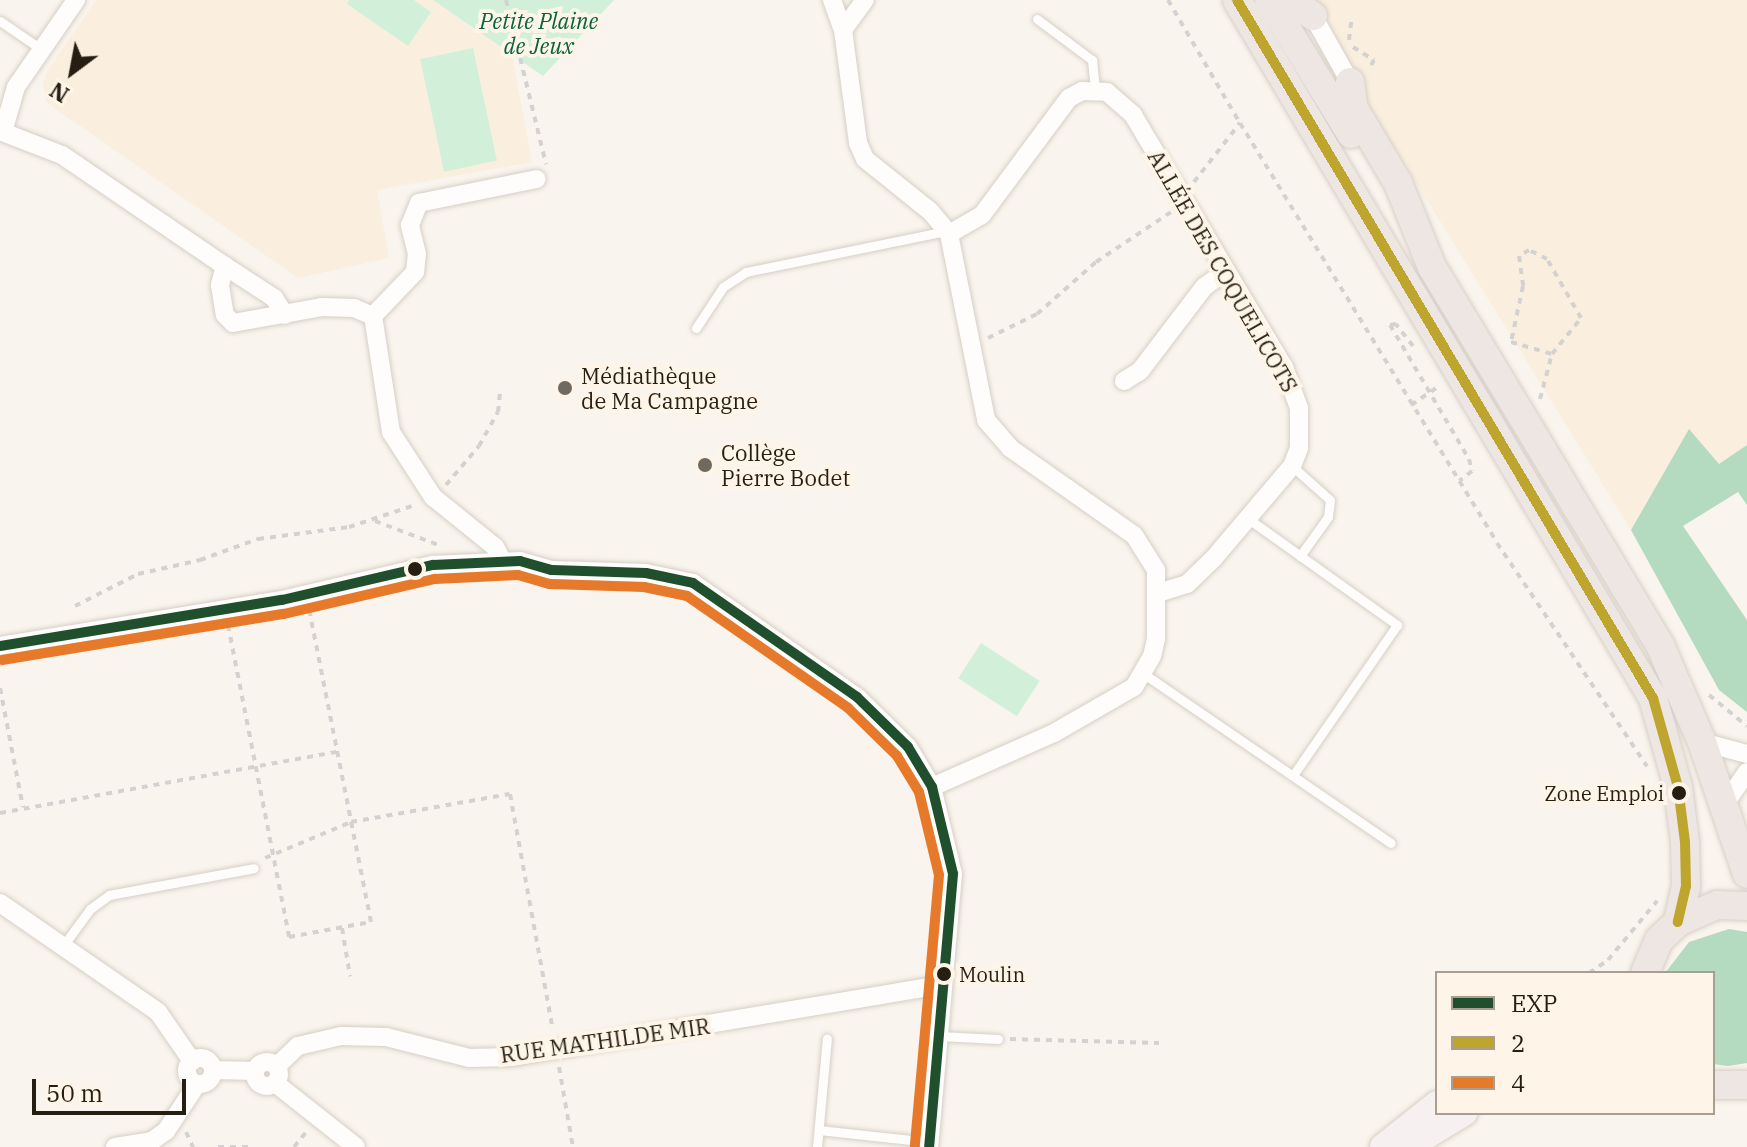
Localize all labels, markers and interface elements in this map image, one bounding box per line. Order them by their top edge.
park label: Petite Plaine de Jeux [480,7,598,58]
north arrow [32,32,112,112]
text: N [44,76,74,110]
street label: ALLÉE DES COQUELICOTS [1143,145,1303,397]
place label: Médiathèque de Ma Campagne [581,362,758,414]
marker: Médiathèque de Ma Campagne [556,379,574,397]
place label: Collège Pierre Bodet [721,439,850,490]
marker: Collège Pierre Bodet [696,456,714,474]
unlabelled marker [407,561,423,577]
place label: Zone Emploi [1544,781,1664,805]
marker: Zone Emploi [1671,785,1687,801]
place label: Moulin [959,962,1025,986]
marker: Moulin [936,966,952,982]
legend [1435,971,1715,1115]
text: EXP [1511,987,1557,1019]
street label: RUE MATHILDE MIR [498,1012,712,1068]
text: 2 [1511,1027,1525,1059]
scale bar [36,1063,190,1113]
text: 4 [1511,1067,1525,1099]
text: 50 m [46,1077,103,1109]

